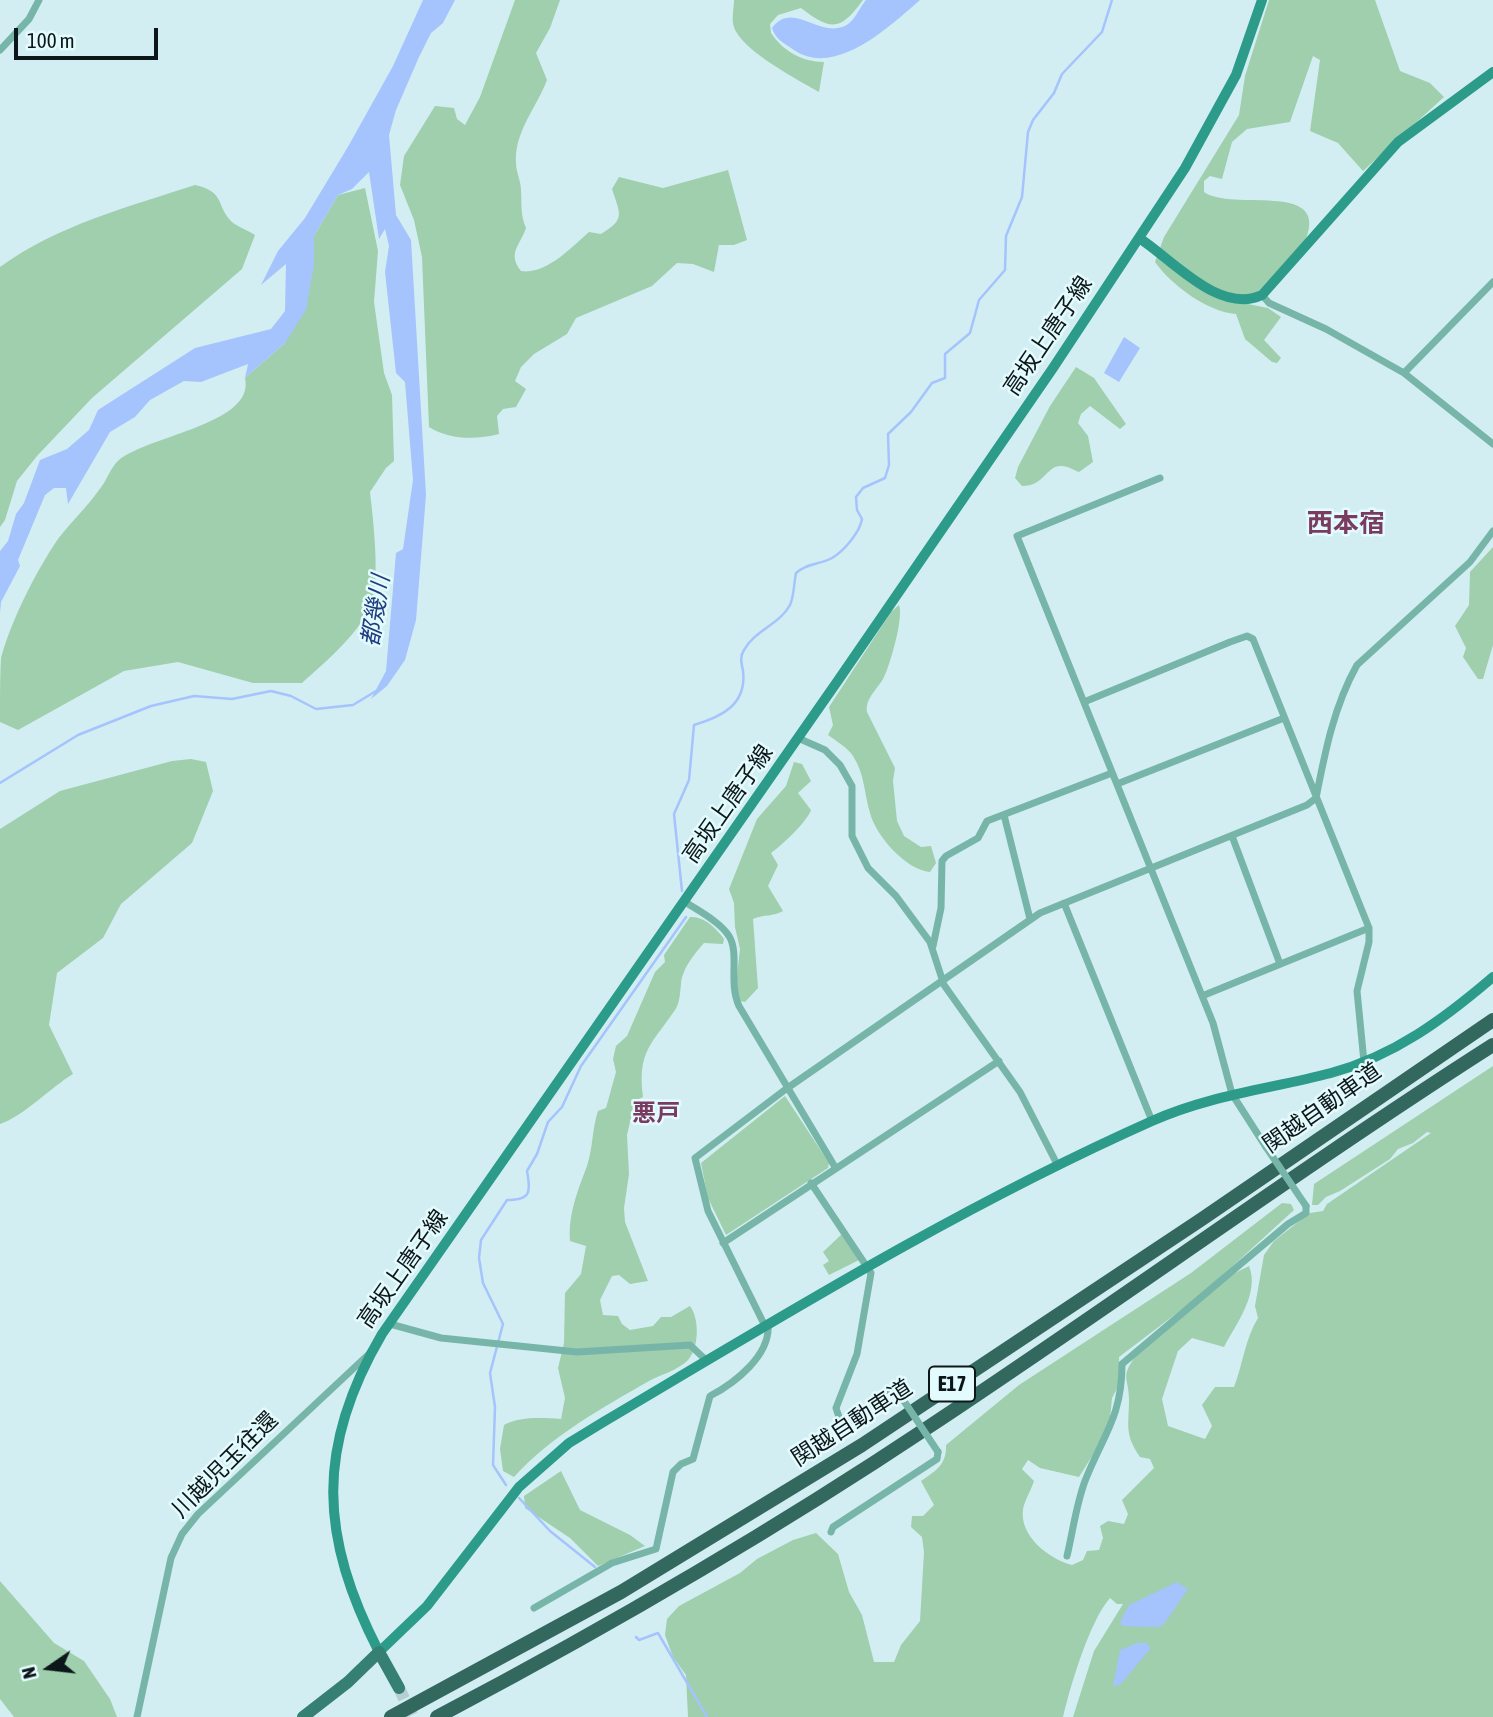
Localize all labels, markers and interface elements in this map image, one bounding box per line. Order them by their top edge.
scale bar [18,14,161,58]
text: 100 m [27,28,75,52]
street label: 高坂上唐子線 [998,271,1098,401]
district label: 西本宿 [1307,508,1385,540]
water label: 都幾川 [356,573,396,649]
street label: 高坂上唐子線 [677,740,779,868]
street label: 関越自動車道 [1258,1057,1386,1159]
district label: 悪戸 [632,1099,680,1127]
street label: 高坂上唐子線 [352,1205,454,1333]
road number: E17 [929,1366,975,1402]
street label: 関越自動車道 [787,1374,917,1472]
street label: 川越児玉往還 [166,1406,284,1524]
north arrow [14,1633,84,1703]
text: N [17,1665,41,1681]

